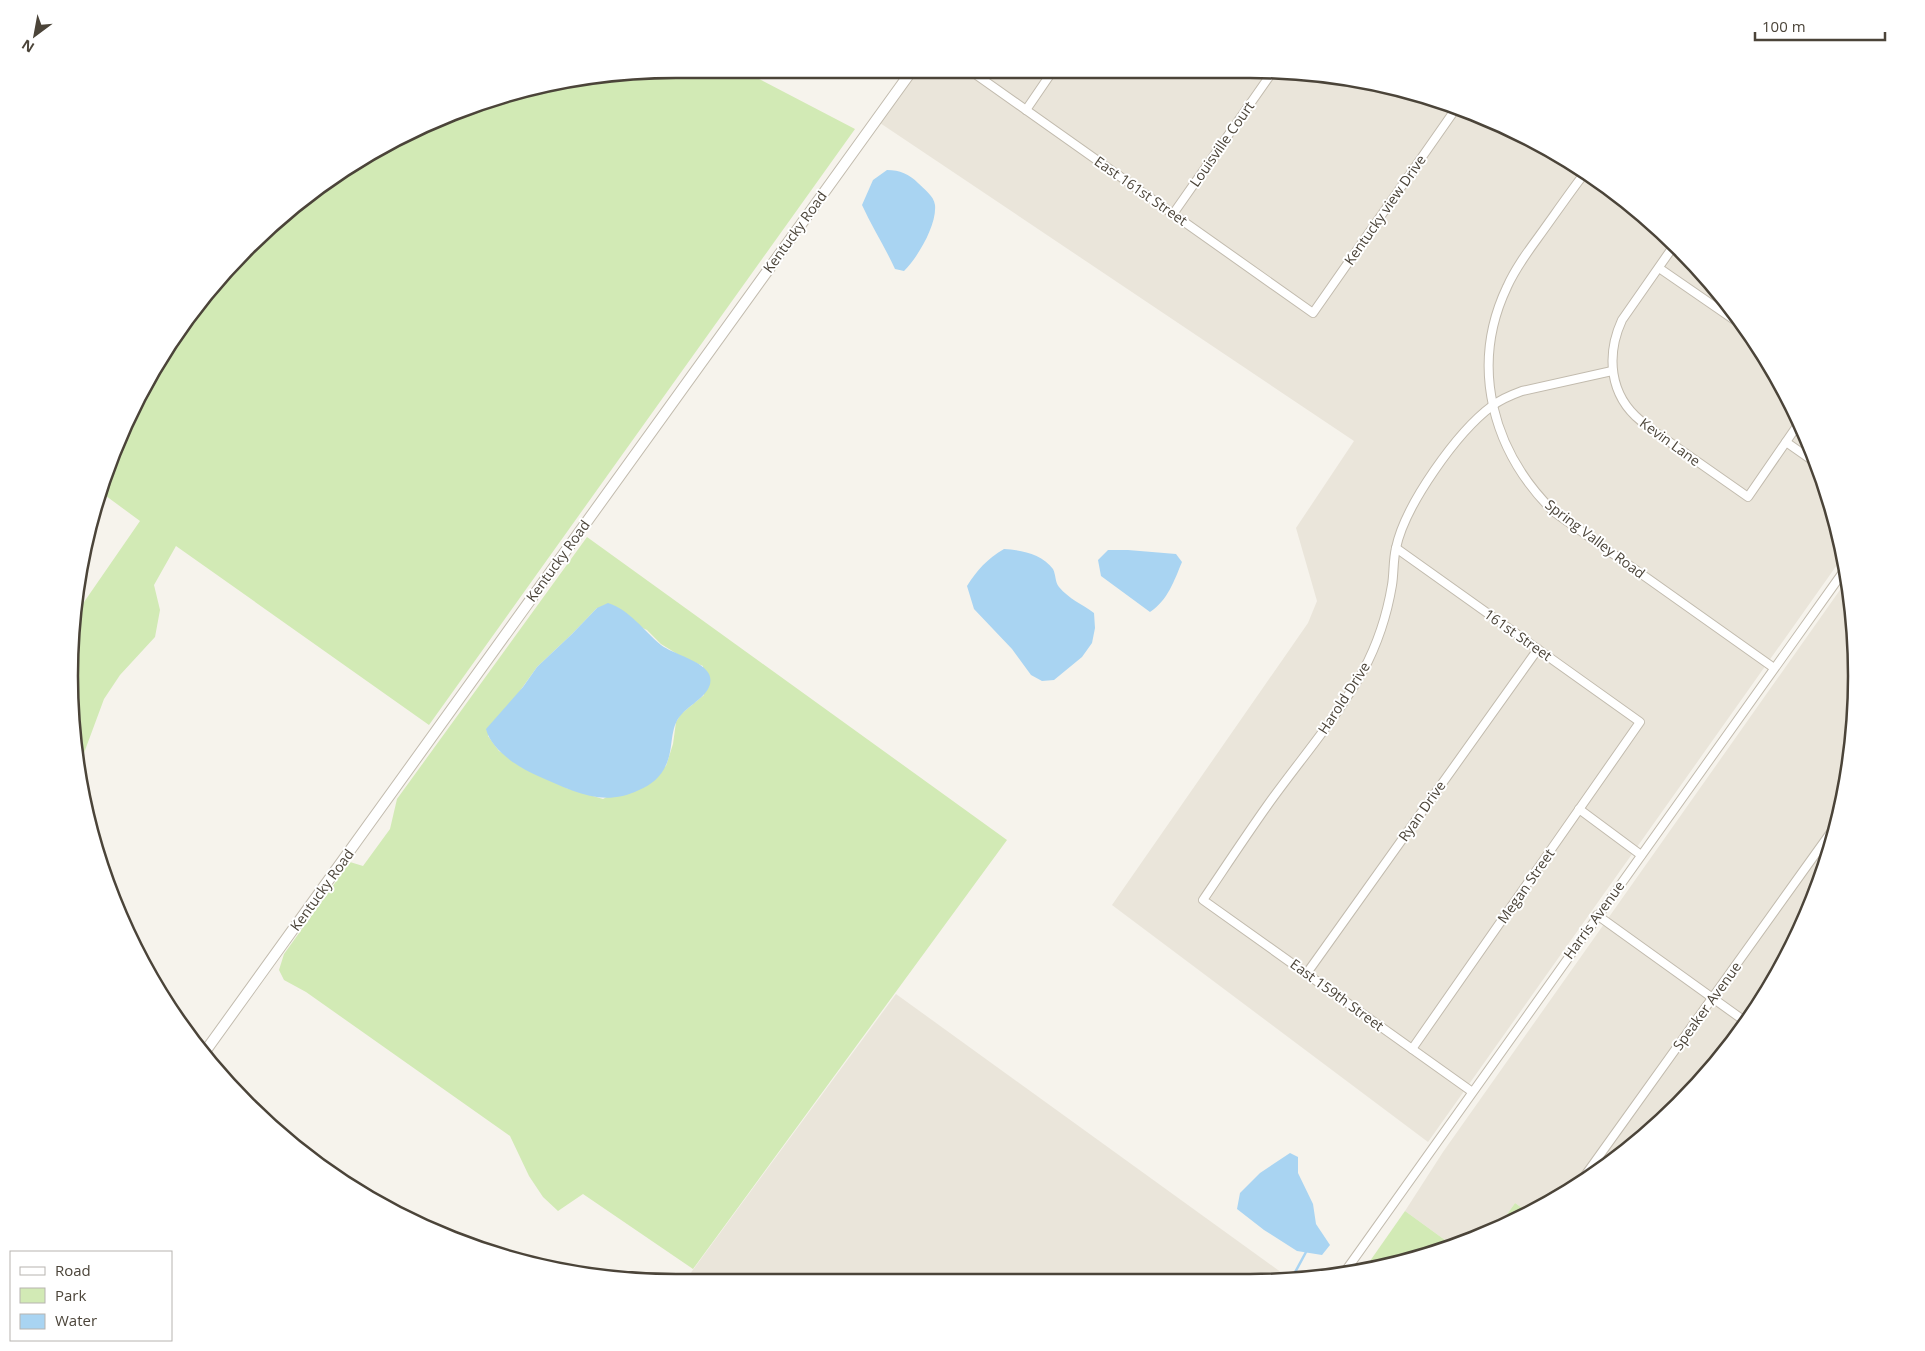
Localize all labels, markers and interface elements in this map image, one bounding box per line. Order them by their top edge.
north arrow [10,10,60,60]
scale bar [1755,10,1885,42]
text: 100 m [1762,16,1806,36]
text: N [18,35,38,58]
street label: Louisville Court [1185,97,1258,190]
street label: East 161st Street [1091,151,1191,230]
street label: Kentucky view Drive [1339,151,1430,269]
street label: Kentucky Road [758,187,831,276]
street label: Kevin Lane [1636,413,1705,470]
street label: Spring Valley Road [1541,495,1649,582]
street label: Kentucky Road [521,516,594,605]
street label: 161st Street [1481,604,1556,665]
street label: Harold Drive [1313,658,1374,737]
street label: Ryan Drive [1394,777,1450,845]
street label: Kentucky Road [285,845,358,934]
street label: Megan Street [1493,845,1558,927]
street label: Harris Avenue [1559,877,1628,963]
street label: East 159th Street [1287,954,1388,1035]
street label: Speaker Avenue [1668,957,1745,1054]
legend [10,1251,172,1341]
text: Road [55,1260,91,1280]
text: Park [55,1285,86,1305]
text: Water [55,1310,97,1330]

